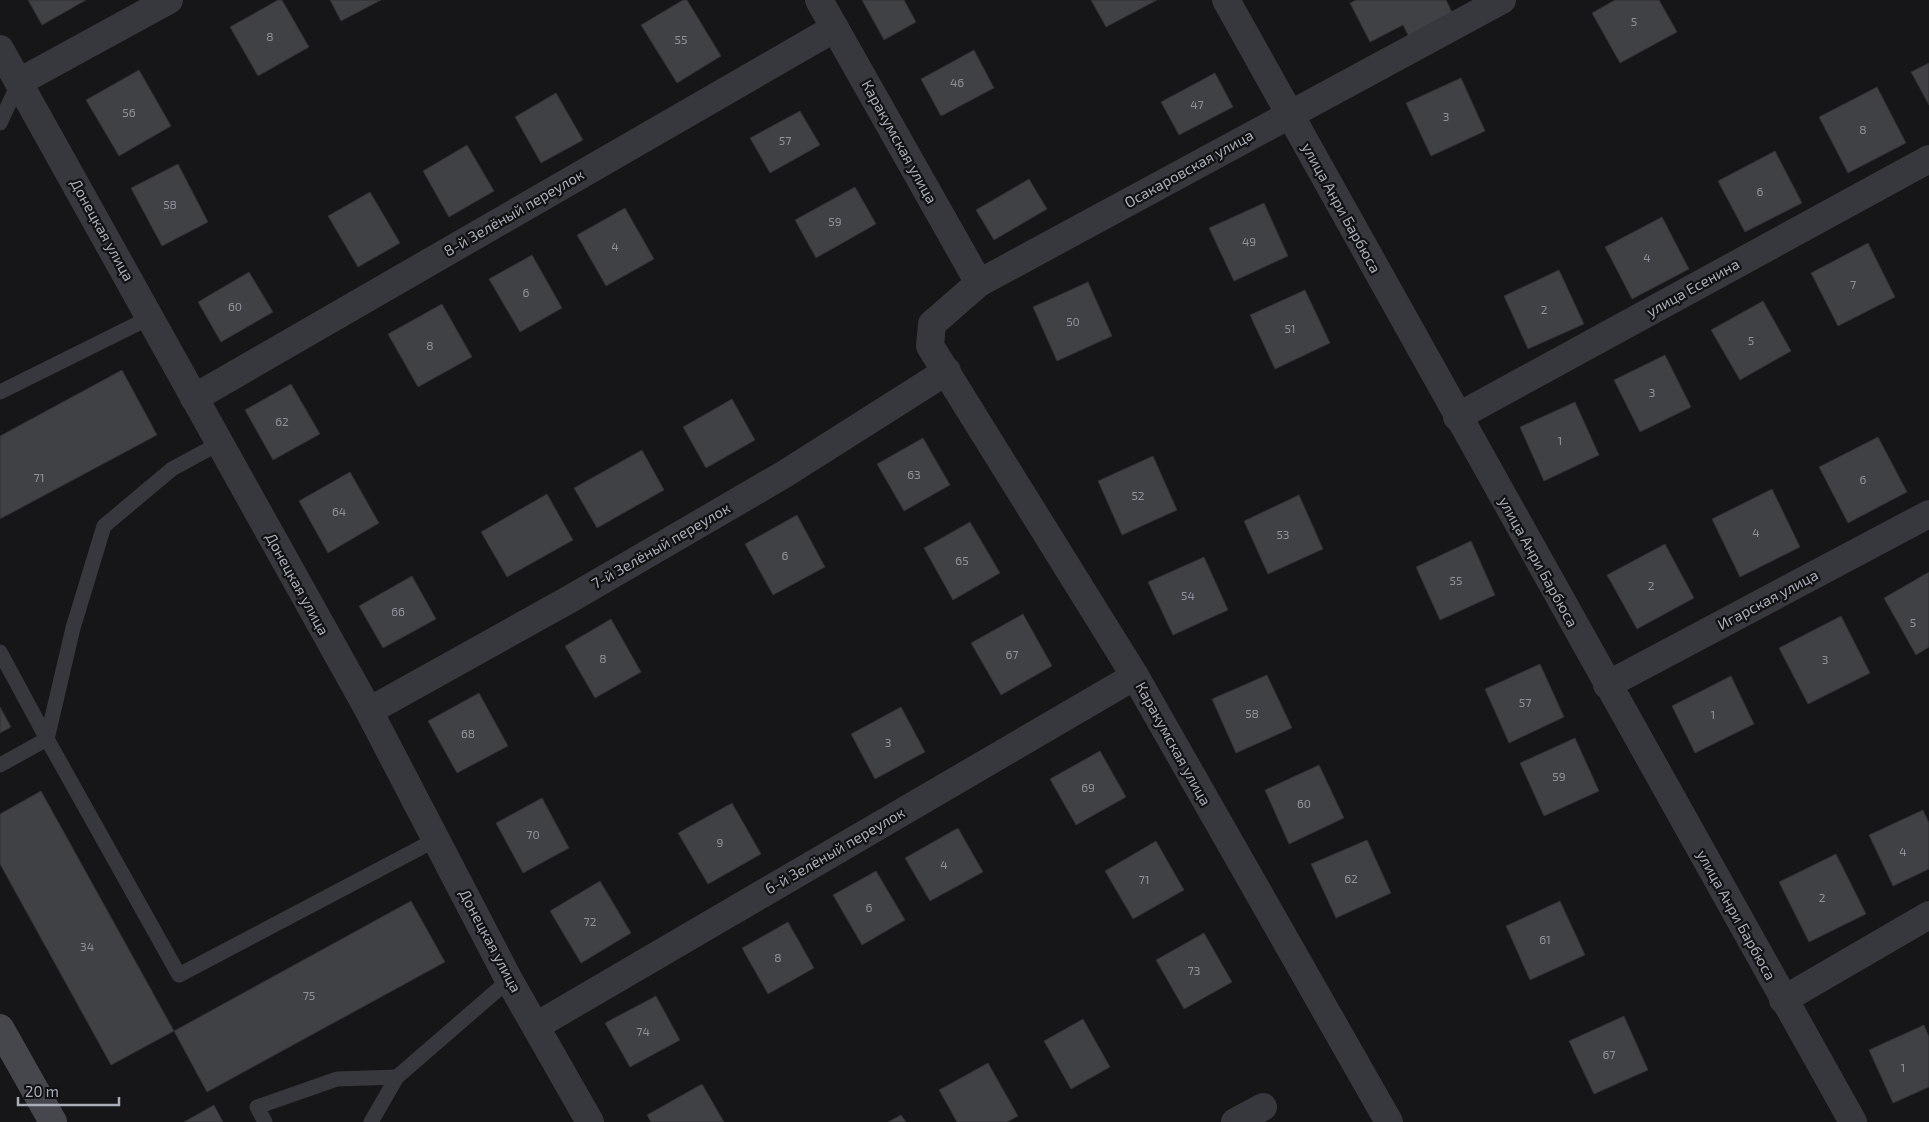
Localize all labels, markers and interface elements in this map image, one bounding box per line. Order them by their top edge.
house number: 5 [1631,14,1637,28]
house number: 8 [266,29,274,43]
house number: 55 [675,32,687,46]
house number: 46 [950,75,964,89]
street label: Каракумская улица [858,77,941,207]
house number: 47 [1190,97,1204,111]
house number: 56 [122,105,136,119]
house number: 3 [1443,109,1449,123]
house number: 8 [1859,122,1867,136]
street label: Осакаровская улица [1121,125,1257,212]
house number: 57 [779,133,791,147]
street label: улица Анри Барбюса [1298,139,1385,276]
street label: 8-й Зелёный переулок [440,165,587,260]
street label: Донецкая улица [66,175,138,284]
house number: 6 [1757,184,1764,198]
house number: 58 [163,197,177,211]
house number: 59 [828,214,842,228]
house number: 49 [1242,234,1256,248]
house number: 4 [611,239,619,253]
house number: 4 [1643,250,1651,264]
street label: улица Есенина [1643,254,1743,321]
house number: 7 [1850,277,1856,291]
house number: 6 [523,285,530,299]
house number: 60 [228,299,242,313]
house number: 2 [1541,302,1548,316]
house number: 50 [1066,314,1080,328]
house number: 51 [1284,321,1296,335]
house number: 5 [1748,333,1754,347]
house number: 8 [426,338,434,352]
house number: 3 [1649,385,1655,399]
house number: 62 [275,414,289,428]
house number: 1 [1558,433,1562,447]
house number: 63 [907,467,921,481]
house number: 71 [34,470,44,484]
house number: 6 [1860,472,1867,486]
house number: 52 [1131,488,1145,502]
street label: улица Анри Барбюса [1495,493,1582,630]
street label: 7-й Зелёный переулок [588,498,733,593]
house number: 64 [332,504,346,518]
house number: 4 [1752,525,1760,539]
house number: 53 [1276,527,1290,541]
street label: Донецкая улица [261,529,333,638]
house number: 6 [782,548,789,562]
house number: 65 [955,553,969,567]
street label: Игарская улица [1714,565,1821,634]
house number: 55 [1450,573,1462,587]
house number: 2 [1648,578,1655,592]
house number: 54 [1181,588,1195,602]
house number: 66 [391,604,405,618]
house number: 5 [1910,615,1916,629]
house number: 67 [1005,647,1019,661]
house number: 8 [599,651,607,665]
house number: 3 [1822,652,1828,666]
street label: Каракумская улица [1132,679,1215,809]
house number: 57 [1519,695,1531,709]
house number: 58 [1245,706,1259,720]
house number: 1 [1711,707,1715,721]
house number: 68 [461,726,475,740]
house number: 3 [885,735,891,749]
house number: 59 [1552,769,1566,783]
house number: 69 [1081,780,1095,794]
house number: 60 [1297,796,1311,810]
street label: 6-й Зелёный переулок [762,803,908,898]
house number: 70 [526,827,540,841]
house number: 9 [717,835,724,849]
house number: 4 [1899,844,1907,858]
street label: улица Анри Барбюса [1693,846,1780,983]
house number: 4 [940,857,948,871]
house number: 62 [1344,871,1358,885]
house number: 71 [1139,872,1149,886]
street label: Донецкая улица [455,886,526,996]
house number: 2 [1819,890,1826,904]
house number: 6 [866,900,873,914]
house number: 72 [584,914,597,928]
house number: 61 [1539,932,1551,946]
house number: 34 [80,939,94,953]
house number: 8 [774,950,782,964]
house number: 73 [1188,963,1200,977]
house number: 75 [303,988,315,1002]
house number: 74 [636,1024,650,1038]
house number: 67 [1602,1047,1616,1061]
house number: 1 [1901,1060,1905,1074]
scale bar [18,1074,119,1106]
text: 20 m [25,1082,59,1100]

